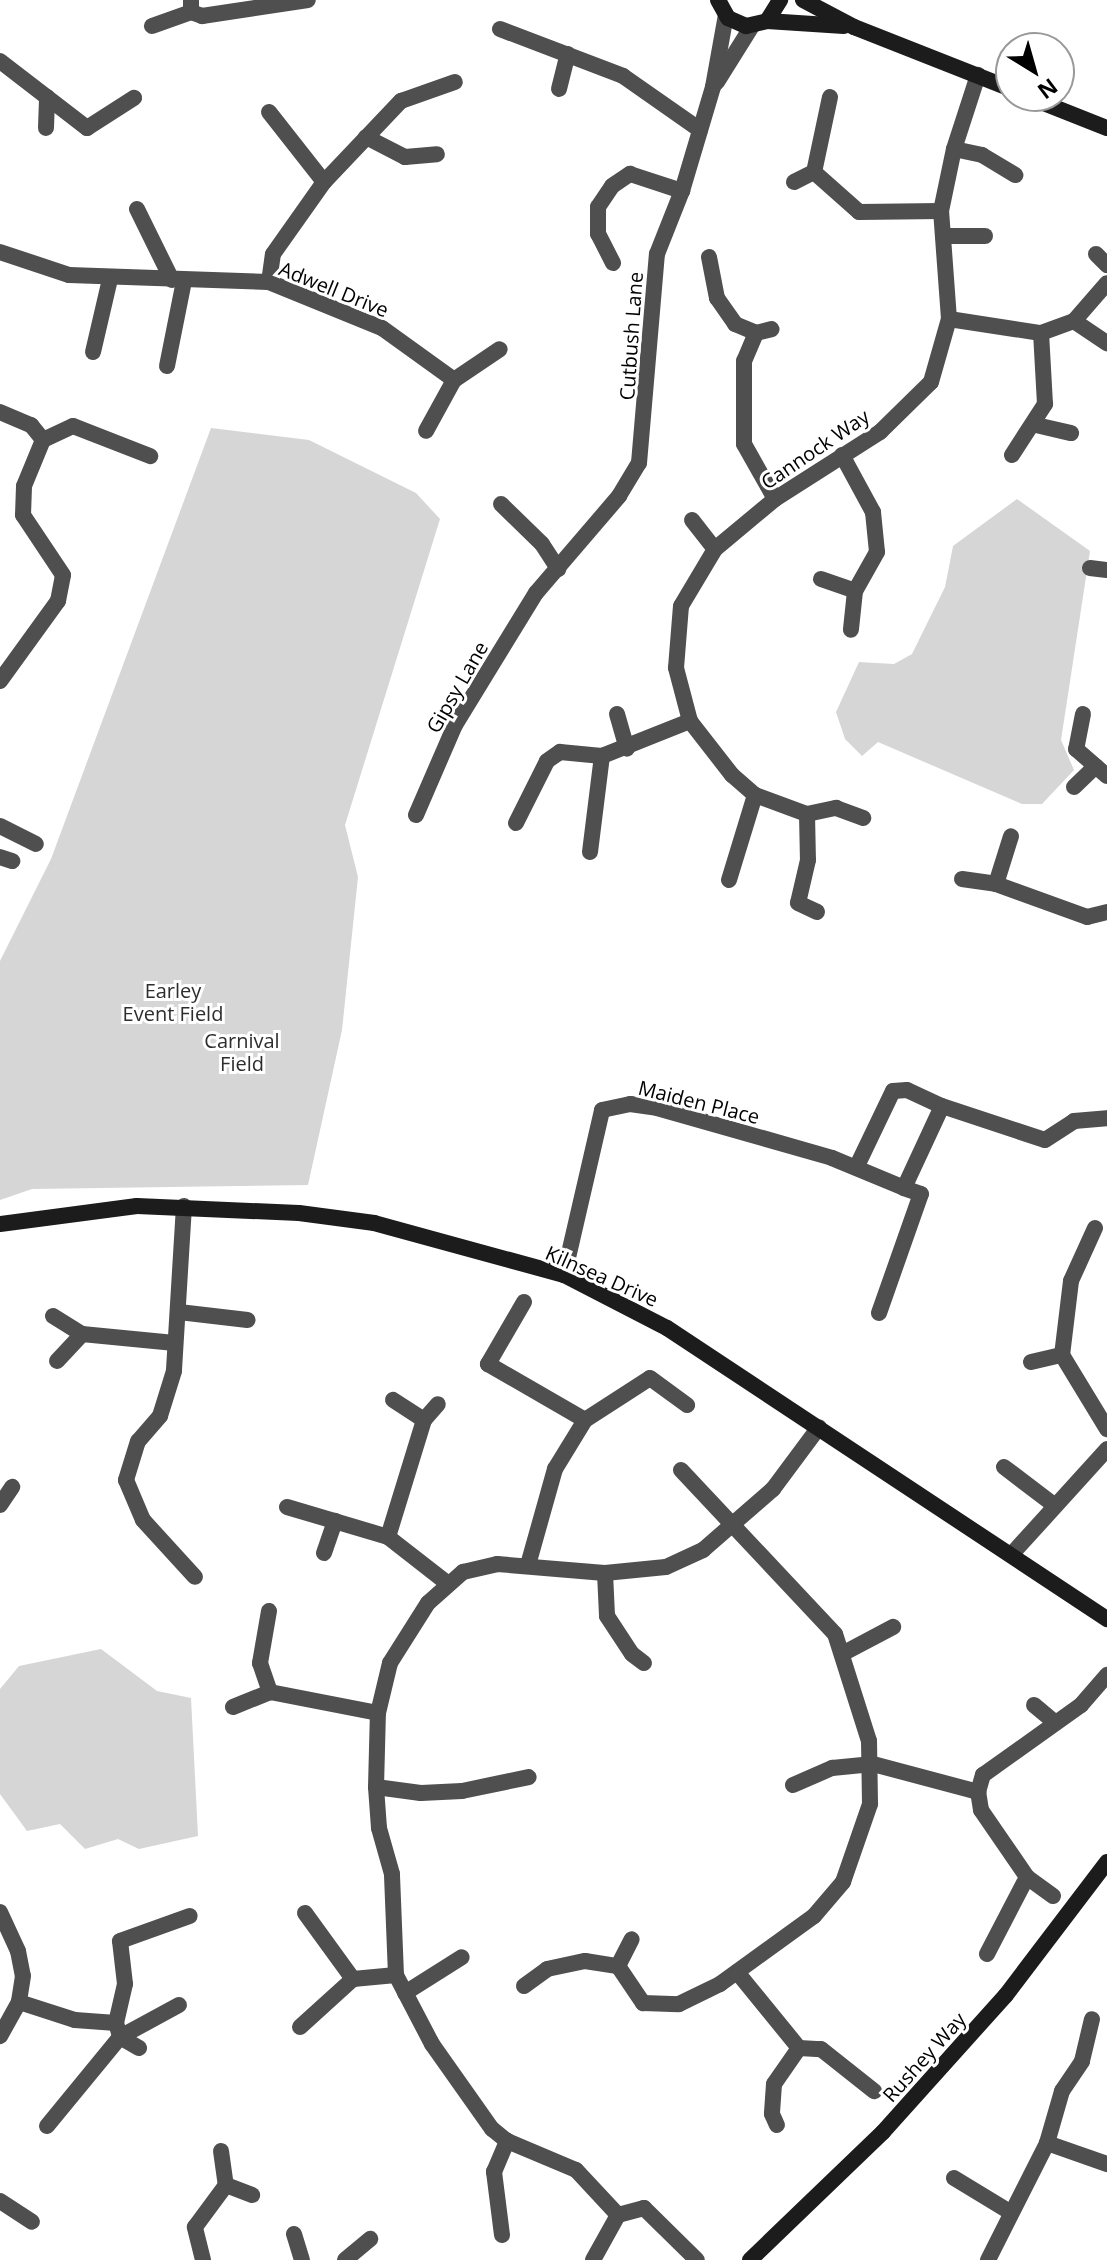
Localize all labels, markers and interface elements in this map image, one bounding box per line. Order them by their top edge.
north arrow [995,32,1075,112]
text: N [1032,72,1064,107]
street label: Adwell Drive [276,256,392,322]
street label: Cutbush Lane [615,271,647,401]
street label: Cannock Way [756,404,874,494]
street label: Gipsy Lane [421,637,493,737]
park label: Earley Event Field [123,979,223,1026]
park label: Carnival Field [204,1028,280,1075]
street label: Maiden Place [636,1075,762,1129]
street label: Kilnsea Drive [542,1241,662,1311]
street label: Rushey Way [877,2007,971,2107]

